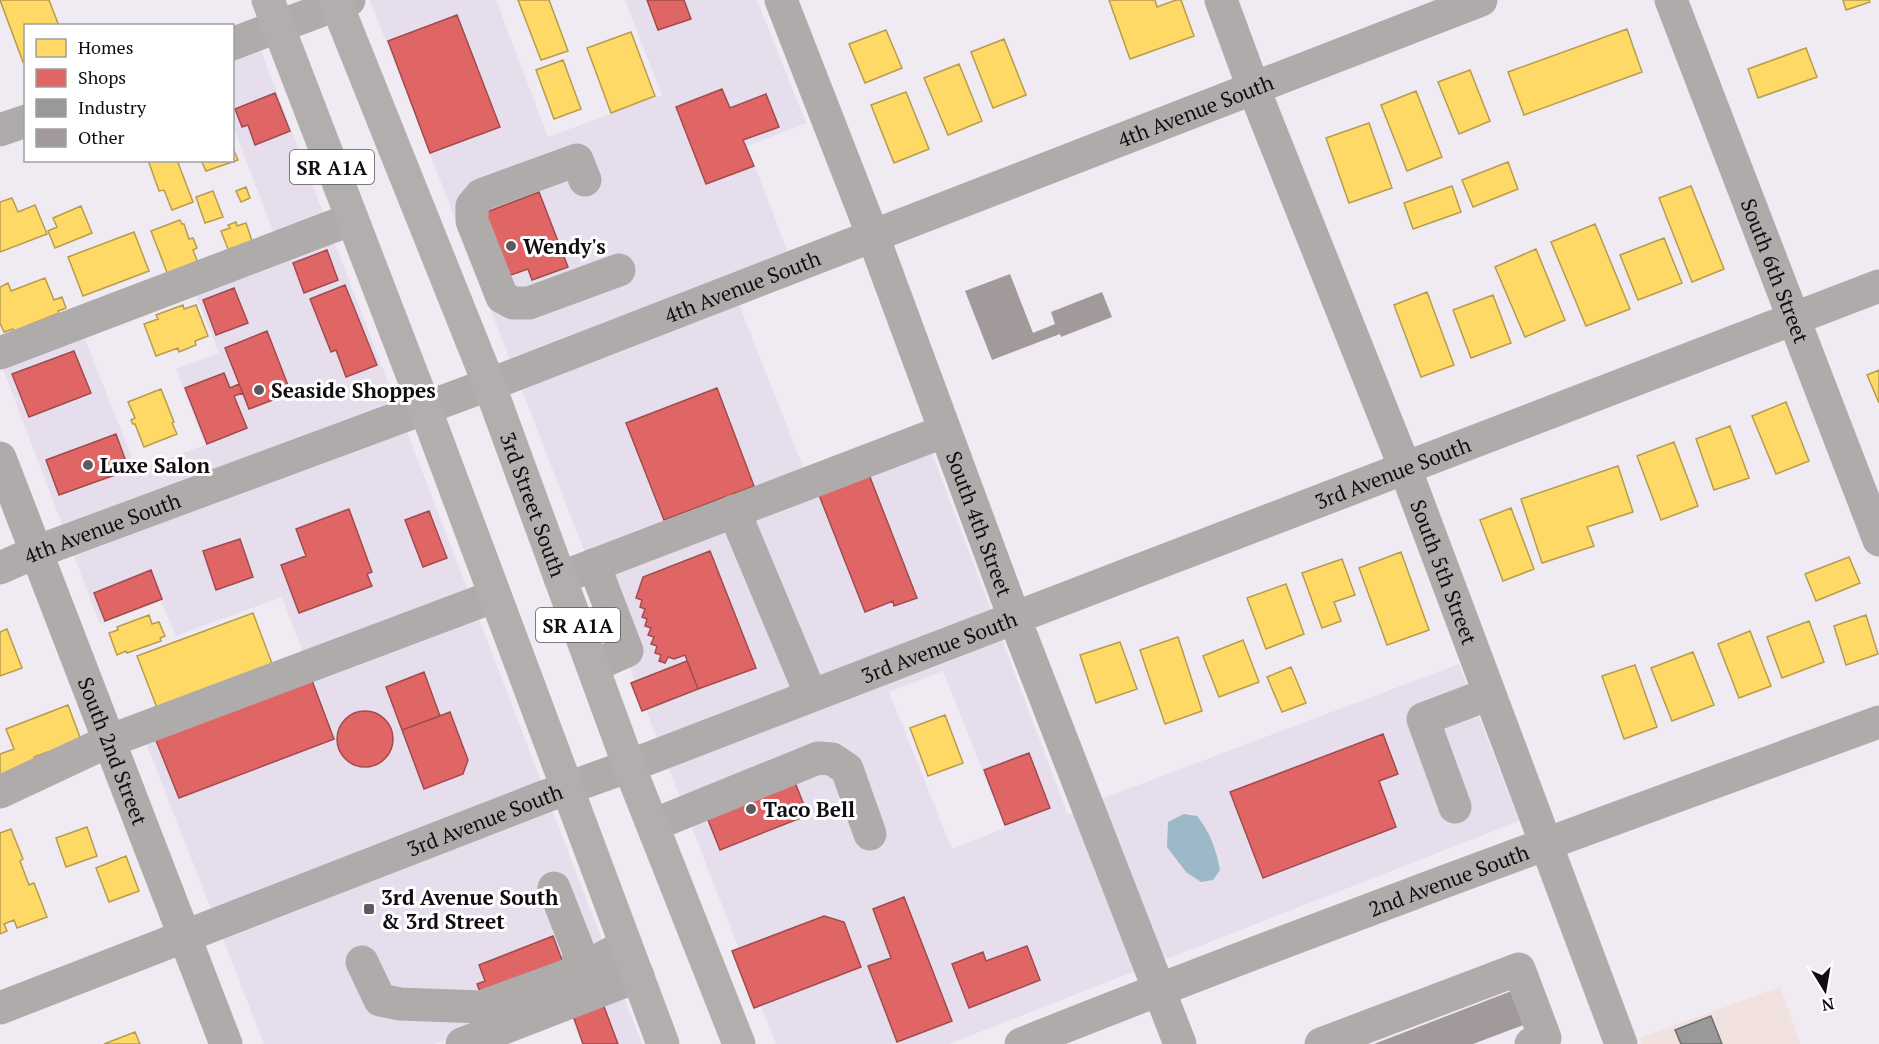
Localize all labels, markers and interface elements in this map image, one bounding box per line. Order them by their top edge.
legend [24,24,234,162]
text: Homes [78,35,133,59]
text: Shops [78,65,126,89]
street label: 4th Avenue South [1113,68,1277,154]
text: Industry [78,95,147,119]
text: Other [78,125,125,149]
road number: SR A1A [290,150,374,184]
street label: South 6th Street [1735,194,1816,347]
place label: Wendy's [523,232,606,260]
marker: Wendy's [504,239,518,253]
street label: 4th Avenue South [660,244,824,329]
place label: Seaside Shoppes [271,376,436,404]
marker: Seaside Shoppes [252,383,266,397]
street label: 3rd Street South [494,428,572,581]
street label: 3rd Avenue South [1311,430,1475,515]
street label: South 4th Street [940,447,1019,600]
place label: Luxe Salon [100,451,211,479]
marker: Luxe Salon [81,458,95,472]
street label: 4th Avenue South [19,486,184,570]
street label: South 5th Street [1404,496,1484,649]
street label: 3rd Avenue South [857,604,1021,690]
road number: SR A1A [536,608,620,642]
street label: South 2nd Street [72,673,154,829]
street label: 3rd Avenue South [403,777,566,863]
place label: Taco Bell [763,795,855,823]
marker: Taco Bell [744,802,758,816]
street label: 2nd Avenue South [1365,838,1533,923]
place label: 3rd Avenue South & 3rd Street [381,883,559,935]
marker: 3rd Avenue South & 3rd Street [362,902,376,916]
north arrow [1795,960,1855,1020]
text: N [1820,993,1836,1017]

